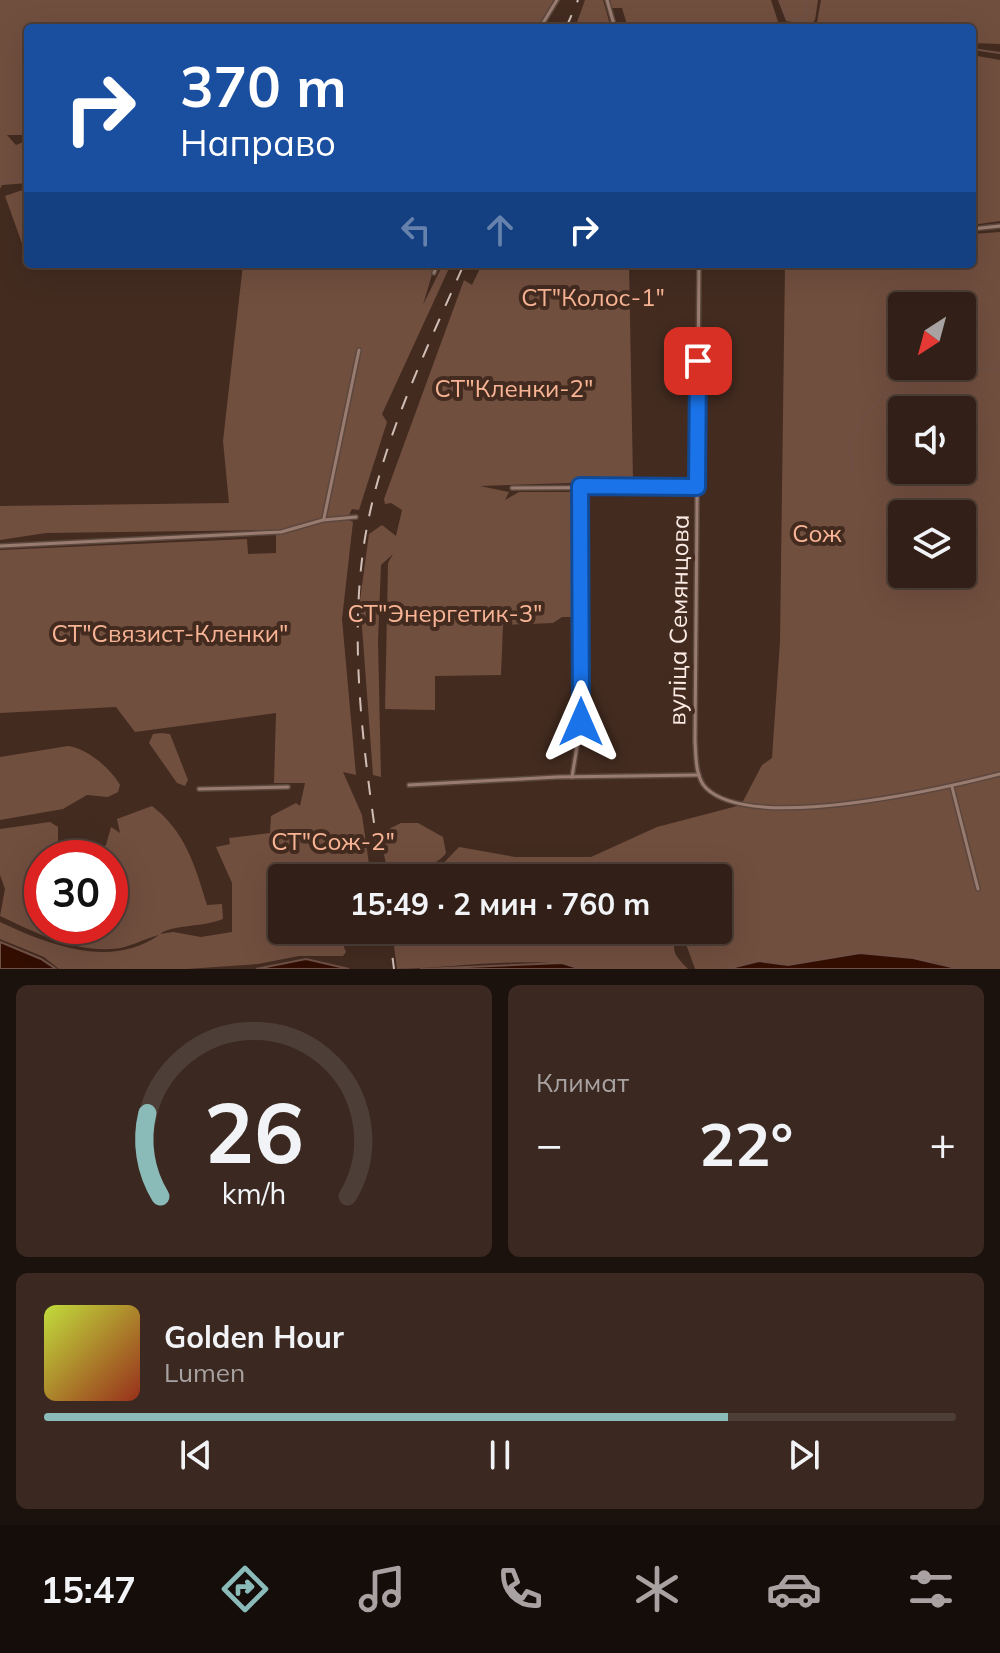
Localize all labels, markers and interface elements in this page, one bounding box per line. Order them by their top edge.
text: 370 m [180,51,347,121]
icon: right [48,56,152,160]
text: Направо [180,120,336,165]
icon: left [394,208,438,252]
icon: ahead [478,208,522,252]
icon: right [562,208,606,252]
park label: СТ"Колос-1" [521,282,665,312]
north arrow [888,292,976,380]
map controls [888,292,976,588]
pin [664,327,732,395]
icon: arrive [676,339,720,383]
park label: СТ"Кленки-2" [435,373,593,403]
button: sound [888,396,976,484]
button: layers [888,500,976,588]
street label: вуліца Семянцова [661,514,695,726]
park label: Сож [792,518,842,548]
park label: СТ"Энергетик-3" [347,598,543,628]
park label: СТ"Связист-Кленки" [52,618,288,648]
position arrow [539,680,623,764]
park label: СТ"Сож-2" [271,826,395,856]
speed limit sign: 30 [24,840,128,944]
text: 15:49 · 2 мин · 760 m [350,885,650,923]
text: Климат [536,1066,629,1099]
text: 26 [204,1079,304,1184]
text: 22° [699,1106,793,1181]
text: − [536,1116,562,1171]
text: + [930,1116,956,1171]
text: km/h [222,1175,286,1211]
text: Golden Hour [164,1318,344,1356]
text: Lumen [164,1356,245,1389]
icon: previous [174,1433,218,1477]
icon: pause [478,1433,522,1477]
icon: next [782,1433,826,1477]
icon: directions [217,1561,273,1617]
icon: music [354,1561,410,1617]
icon: phone [492,1561,548,1617]
icon: climate [629,1561,685,1617]
icon: car [766,1561,822,1617]
icon: filters [903,1561,959,1617]
text: 15:47 [41,1567,136,1612]

